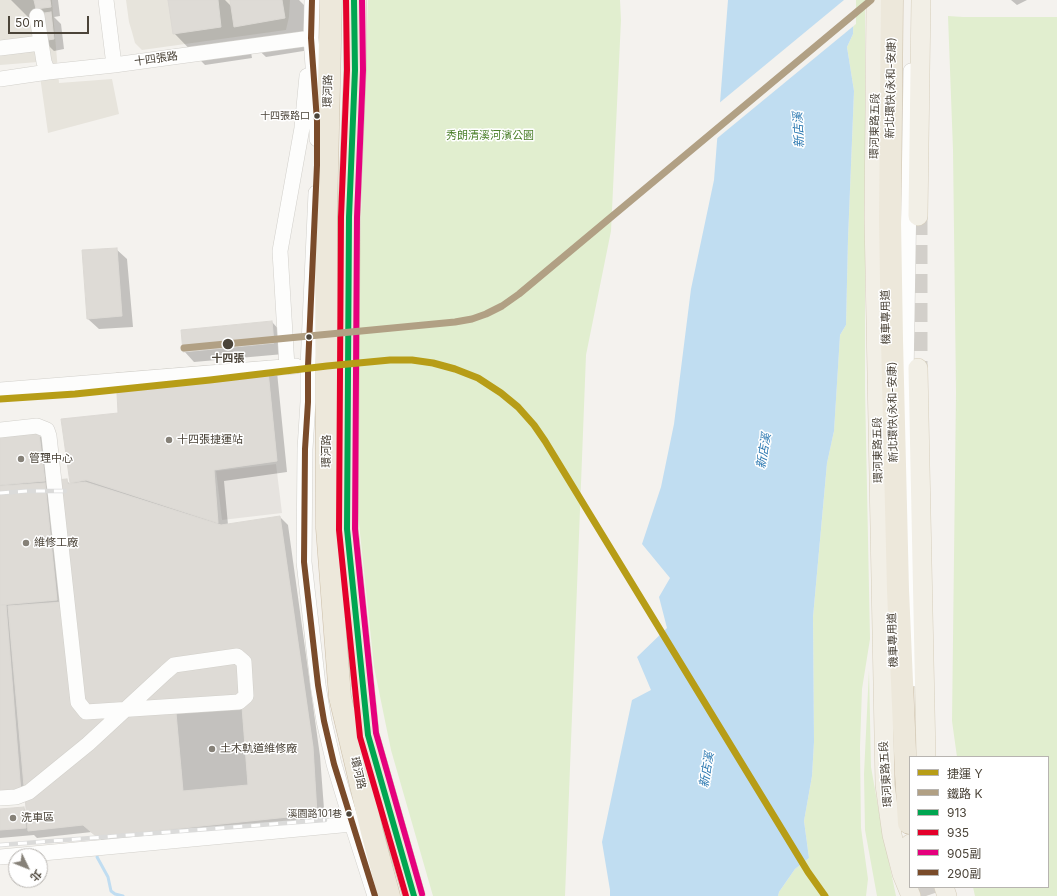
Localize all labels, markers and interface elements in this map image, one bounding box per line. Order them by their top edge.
scale bar [10,8,91,34]
text: 50 m [15,15,44,30]
street label: 新北環快(永和-安康) [884,37,898,139]
street label: 十四張路 [133,49,179,69]
street label: 環河路 [321,74,335,108]
street label: 環河東路五段 [868,93,882,159]
place label: 十四張路口 [260,110,310,122]
marker: 十四張路口 [312,111,322,121]
water label: 新店溪 [791,112,807,148]
park label: 秀朗清溪河濱公園 [446,129,534,143]
street label: 機車專用道 [879,289,893,345]
unlabelled marker [304,332,314,342]
marker: 十四張 [221,337,235,351]
place label: 十四張 [212,352,244,366]
street label: 新北環快(永和-安康) [886,361,900,463]
street label: 環河東路五段 [871,417,885,483]
water label: 新店溪 [754,432,774,470]
place label: 十四張捷運站 [177,433,243,447]
marker: 十四張捷運站 [164,435,174,445]
street label: 環河路 [320,435,334,467]
place label: 管理中心 [29,452,73,466]
marker: 管理中心 [16,454,26,464]
place label: 維修工廠 [34,536,78,550]
marker: 維修工廠 [21,538,31,548]
street label: 機車專用道 [885,612,901,668]
street label: 環河東路五段 [877,741,895,807]
place label: 土木軌道維修廠 [220,742,297,756]
marker: 土木軌道維修廠 [207,744,217,754]
water label: 新店溪 [697,751,717,789]
street label: 環河路 [348,755,368,791]
legend [909,756,1049,888]
text: 捷運 Y [947,766,983,781]
text: 鐵路 K [947,786,982,801]
text: 913 [947,805,967,820]
place label: 溪園路101巷 [288,808,342,820]
marker: 溪園路101巷 [344,809,354,819]
place label: 洗車區 [21,811,54,825]
marker: 洗車區 [8,813,18,823]
text: 935 [947,825,969,840]
text: 905副 [947,846,981,861]
north arrow [8,848,48,888]
text: 290副 [947,866,981,881]
text: 北 [27,867,45,884]

